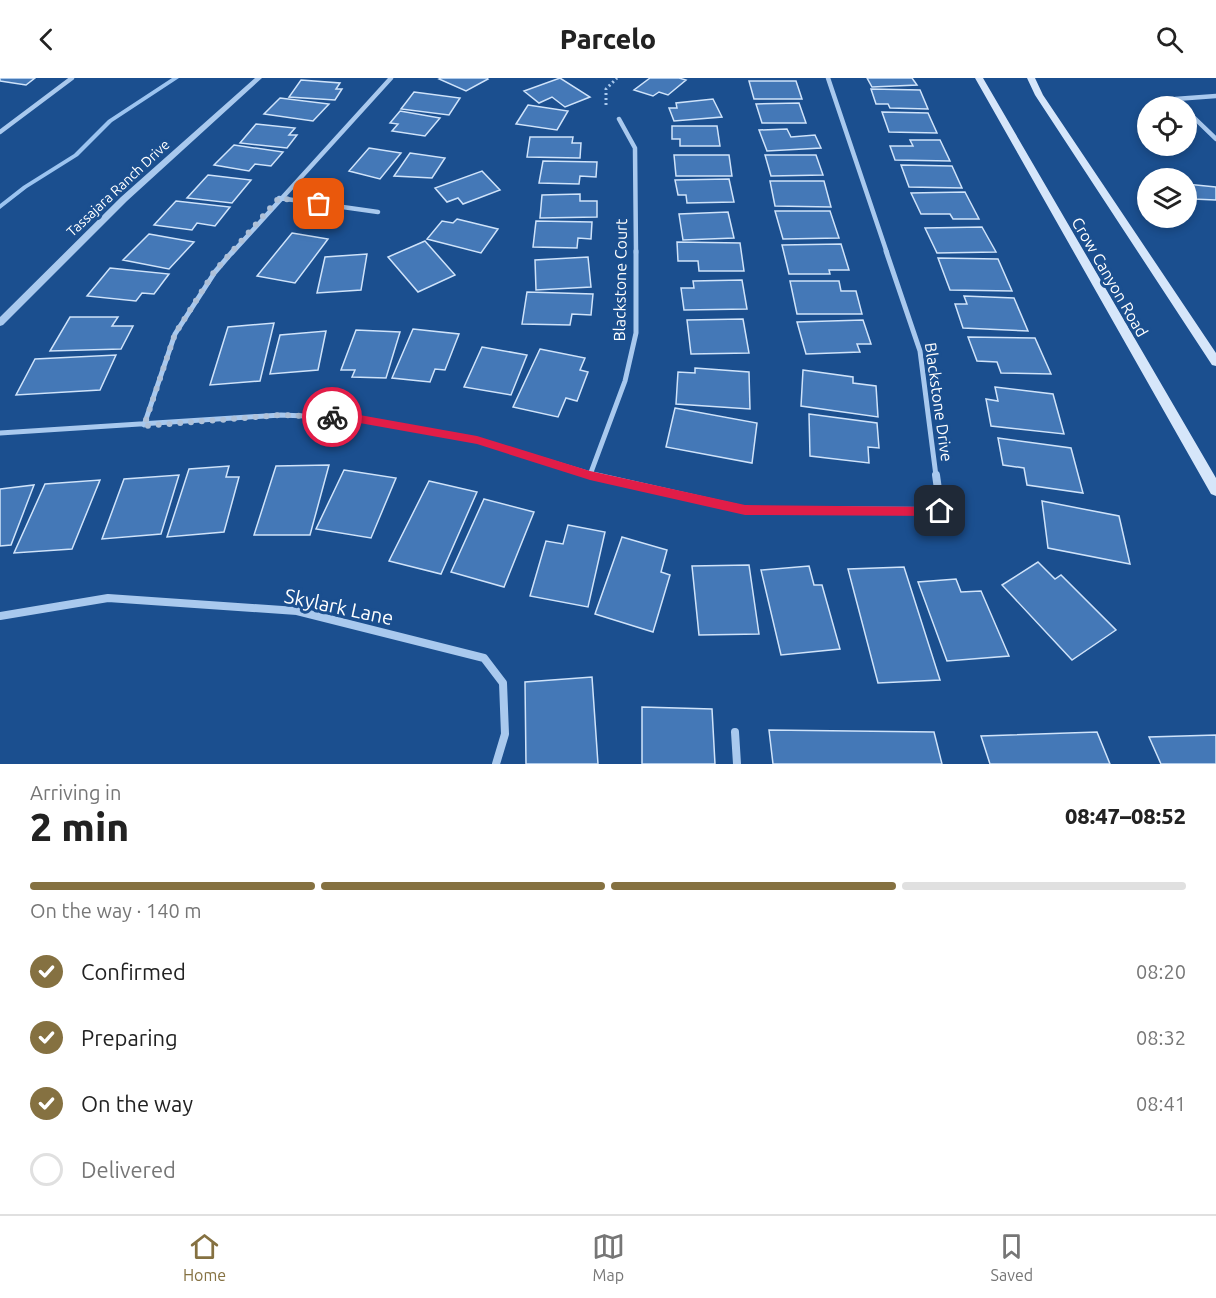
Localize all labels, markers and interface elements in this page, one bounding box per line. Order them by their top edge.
icon: back [30,23,63,56]
icon: search [1153,23,1186,56]
text: Parcelo [560,24,656,54]
map controls [1137,96,1197,228]
button: locate [1137,96,1197,156]
street label: Tassajara Ranch Drive [63,136,173,240]
button: layers [1137,168,1197,228]
pin [293,178,344,229]
icon: bag [302,187,335,220]
street label: Crow Canyon Road [1068,214,1152,340]
street label: Blackstone Court [610,218,630,342]
street label: Blackstone Drive [922,341,956,463]
courier [302,387,362,447]
icon: bike [316,401,349,434]
pin [914,485,965,536]
icon: home [923,494,956,527]
street label: Skylark Lane [282,584,396,629]
text: Arriving in [30,781,121,804]
text: 08:47–08:52 [1065,803,1186,828]
text: 2 min [30,805,129,848]
text: On the way · 140 m [30,899,202,922]
icon: check [30,955,63,988]
text: Confirmed [81,959,186,984]
text: 08:20 [1136,960,1186,983]
icon: check [30,1021,63,1054]
text: Preparing [81,1025,178,1050]
text: 08:32 [1136,1026,1186,1049]
icon: check [30,1087,63,1120]
text: On the way [81,1091,193,1116]
text: 08:41 [1136,1092,1186,1115]
text: Delivered [81,1157,176,1182]
tab: Home [183,1230,226,1284]
tab: Map [592,1230,625,1284]
tab: Saved [991,1230,1033,1284]

